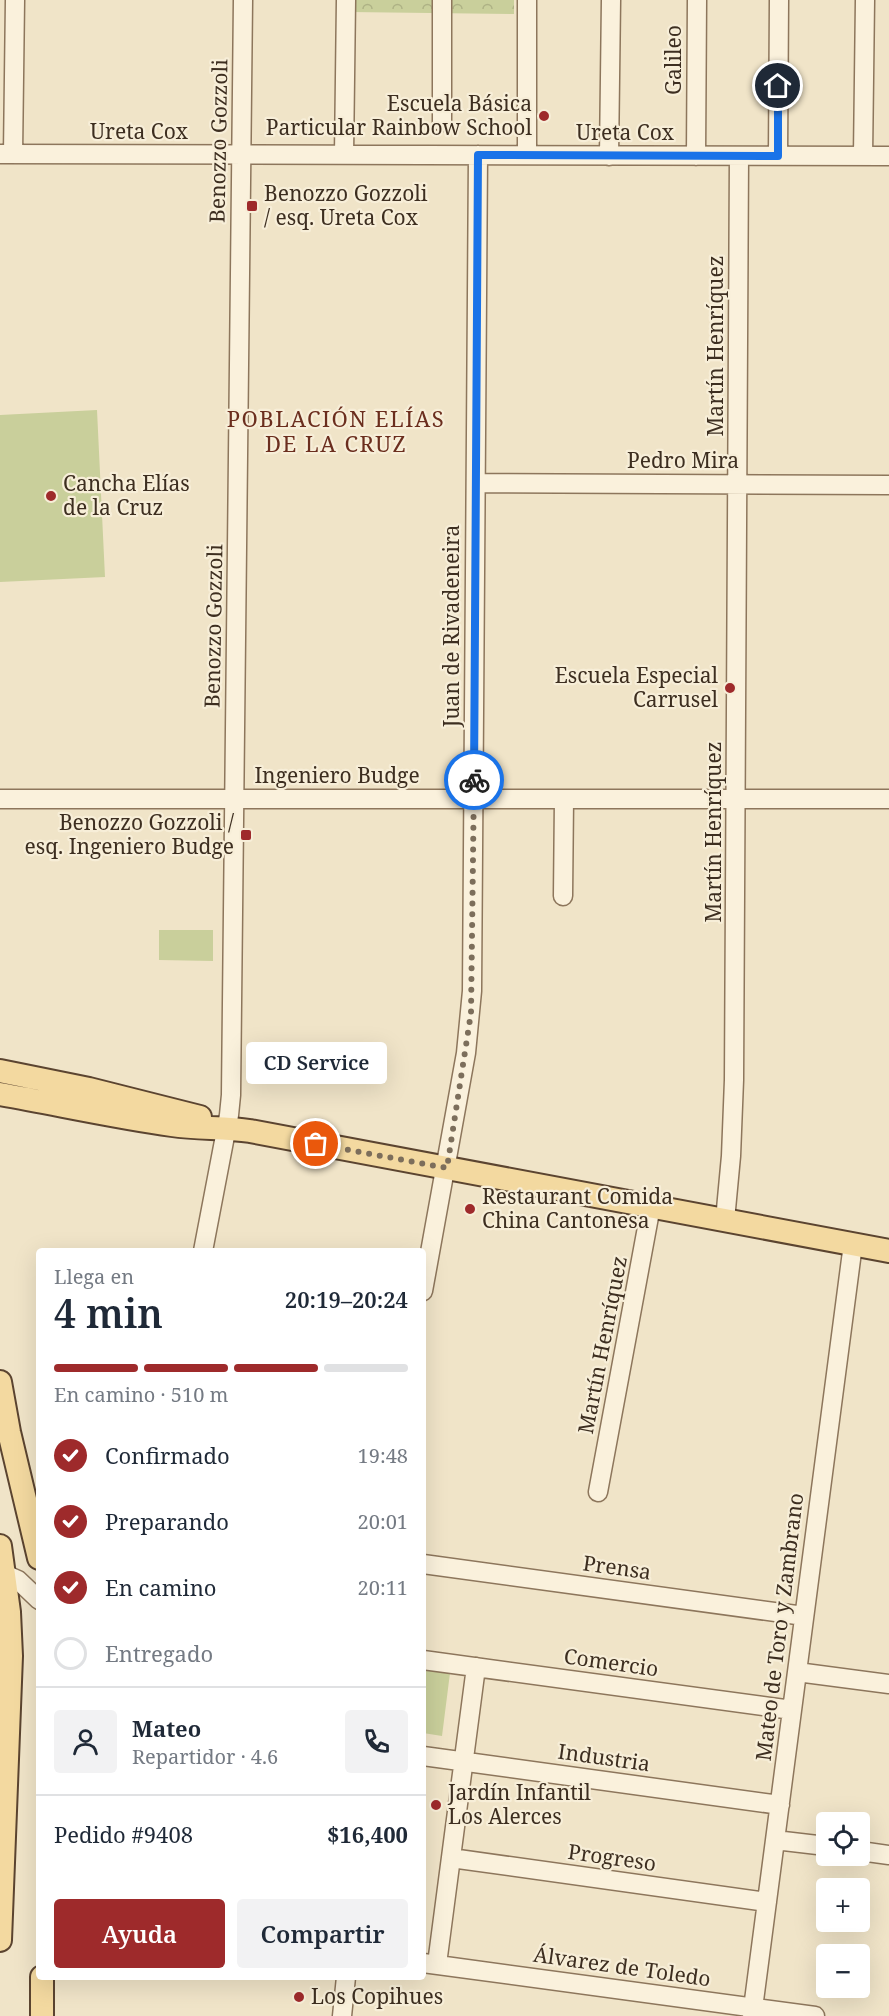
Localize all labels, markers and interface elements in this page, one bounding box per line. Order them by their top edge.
street label: Galileo [659,25,687,95]
street label: Benozzo Gozzoli [203,59,233,223]
pin [752,60,803,111]
icon: home [761,69,794,102]
place label: Escuela Básica Particular Rainbow School [266,89,532,141]
marker: Escuela Básica Particular Rainbow School [537,109,551,123]
street label: Ureta Cox [90,117,189,145]
street label: Ureta Cox [576,118,675,146]
place label: Benozzo Gozzoli / esq. Ureta Cox [264,179,428,231]
marker: Benozzo Gozzoli / esq. Ureta Cox [245,199,259,213]
street label: Martín Henríquez [701,256,729,436]
district label: POBLACIÓN ELÍAS DE LA CRUZ [227,403,445,458]
street label: Pedro Mira [627,446,739,474]
place label: Cancha Elías de la Cruz [63,469,190,521]
marker: Cancha Elías de la Cruz [44,489,58,503]
street label: Juan de Rivadeneira [437,525,465,728]
street label: Benozzo Gozzoli [198,544,228,708]
place label: Escuela Especial Carrusel [555,661,718,713]
marker: Escuela Especial Carrusel [723,681,737,695]
street label: Martín Henríquez [699,742,727,922]
courier [444,750,504,810]
street label: Ingeniero Budge [254,761,420,789]
icon: bike [458,764,491,797]
place label: Benozzo Gozzoli / esq. Ingeniero Budge [24,808,235,860]
marker: Benozzo Gozzoli / esq. Ingeniero Budge [239,828,253,842]
callout: CD Service [246,1042,386,1084]
text: CD Service [264,1049,369,1076]
pin [290,1118,341,1169]
icon: bag [299,1127,332,1160]
place label: Restaurant Comida China Cantonesa [482,1182,673,1234]
marker: Restaurant Comida China Cantonesa [463,1202,477,1216]
street label: Martín Henríquez [571,1253,633,1436]
text: Llega en [54,1263,134,1290]
text: 20:19–20:24 [285,1284,408,1314]
text: 4 min [54,1286,163,1339]
text: En camino · 510 m [54,1381,228,1408]
icon: check [54,1439,87,1472]
text: Confirmado [105,1440,230,1470]
text: 19:48 [358,1442,408,1469]
street label: Mateo de Toro y Zambrano [749,1491,809,1763]
icon: check [54,1505,87,1538]
text: Preparando [105,1506,229,1536]
text: 20:01 [358,1508,408,1535]
street label: Prensa [581,1548,653,1586]
icon: check [54,1571,87,1604]
text: En camino [105,1572,217,1602]
text: 20:11 [358,1574,408,1601]
text: Entregado [105,1638,213,1668]
street label: Comercio [562,1642,660,1682]
button: person [54,1710,117,1773]
button: phone [345,1710,408,1773]
text: Mateo [132,1713,201,1743]
street label: Industria [556,1737,652,1777]
text: Repartidor · 4.6 [132,1743,278,1770]
place label: Jardín Infantil Los Alerces [447,1778,591,1830]
marker: Jardín Infantil Los Alerces [429,1798,443,1812]
map controls [816,1812,870,1998]
button: locate [816,1812,870,1866]
text: Pedido #9408 [54,1819,193,1849]
text: $16,400 [327,1819,408,1849]
street label: Progreso [566,1837,658,1877]
button: + [816,1878,870,1932]
button: Ayuda [54,1899,225,1968]
button: Compartir [237,1899,408,1968]
street label: Álvarez de Toledo [532,1940,713,1992]
button: − [816,1944,870,1998]
place label: Los Copihues [311,1982,443,2010]
marker: Los Copihues [292,1990,306,2004]

